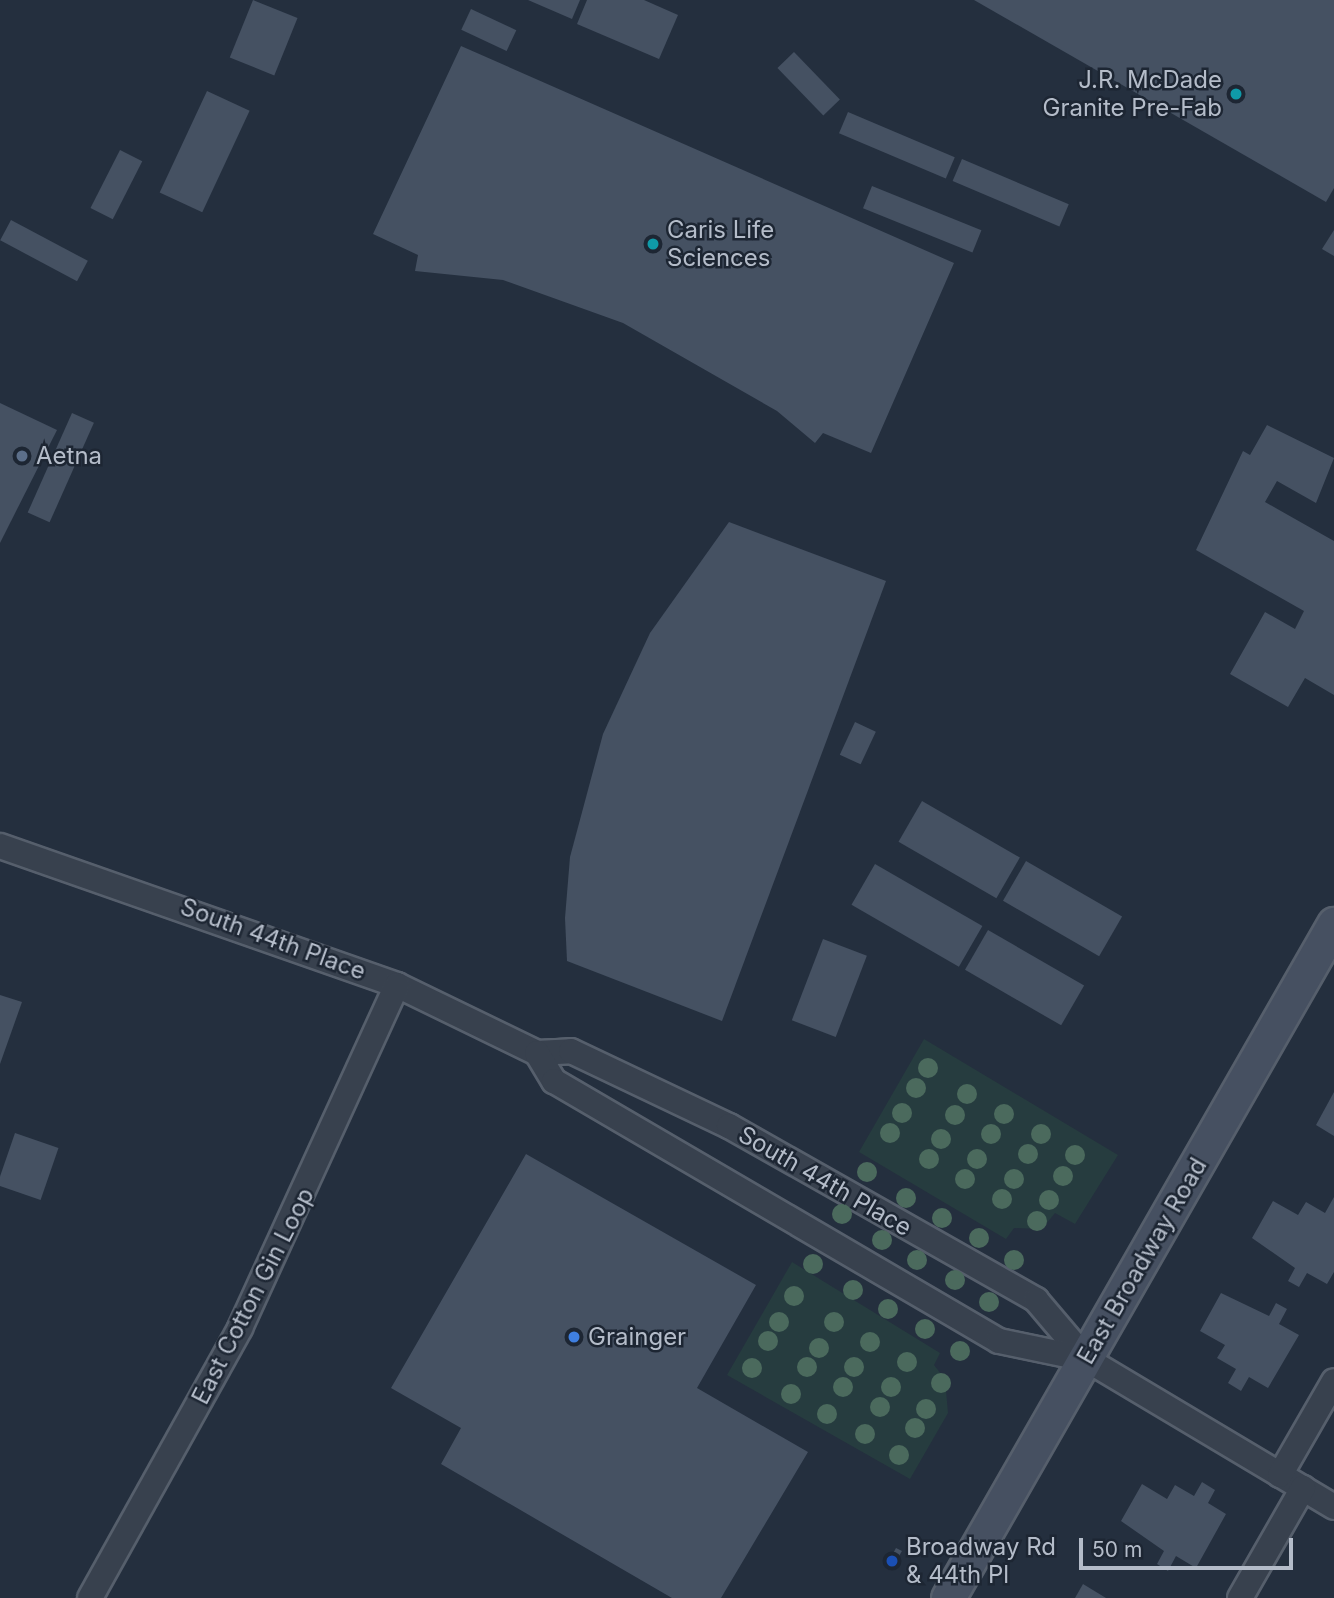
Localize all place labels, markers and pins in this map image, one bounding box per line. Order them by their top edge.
place label: J.R. McDade Granite Pre-Fab [1042,66,1222,122]
marker: J.R. McDade Granite Pre-Fab [1228,86,1244,102]
place label: Caris Life Sciences [667,216,774,272]
marker: Caris Life Sciences [645,236,661,252]
place label: Aetna [36,442,102,470]
marker: Aetna [14,448,30,464]
place label: Grainger [588,1323,686,1351]
marker: Grainger [566,1329,582,1345]
place label: Broadway Rd & 44th Pl [906,1533,1056,1589]
marker: Broadway Rd & 44th Pl [884,1553,900,1569]

